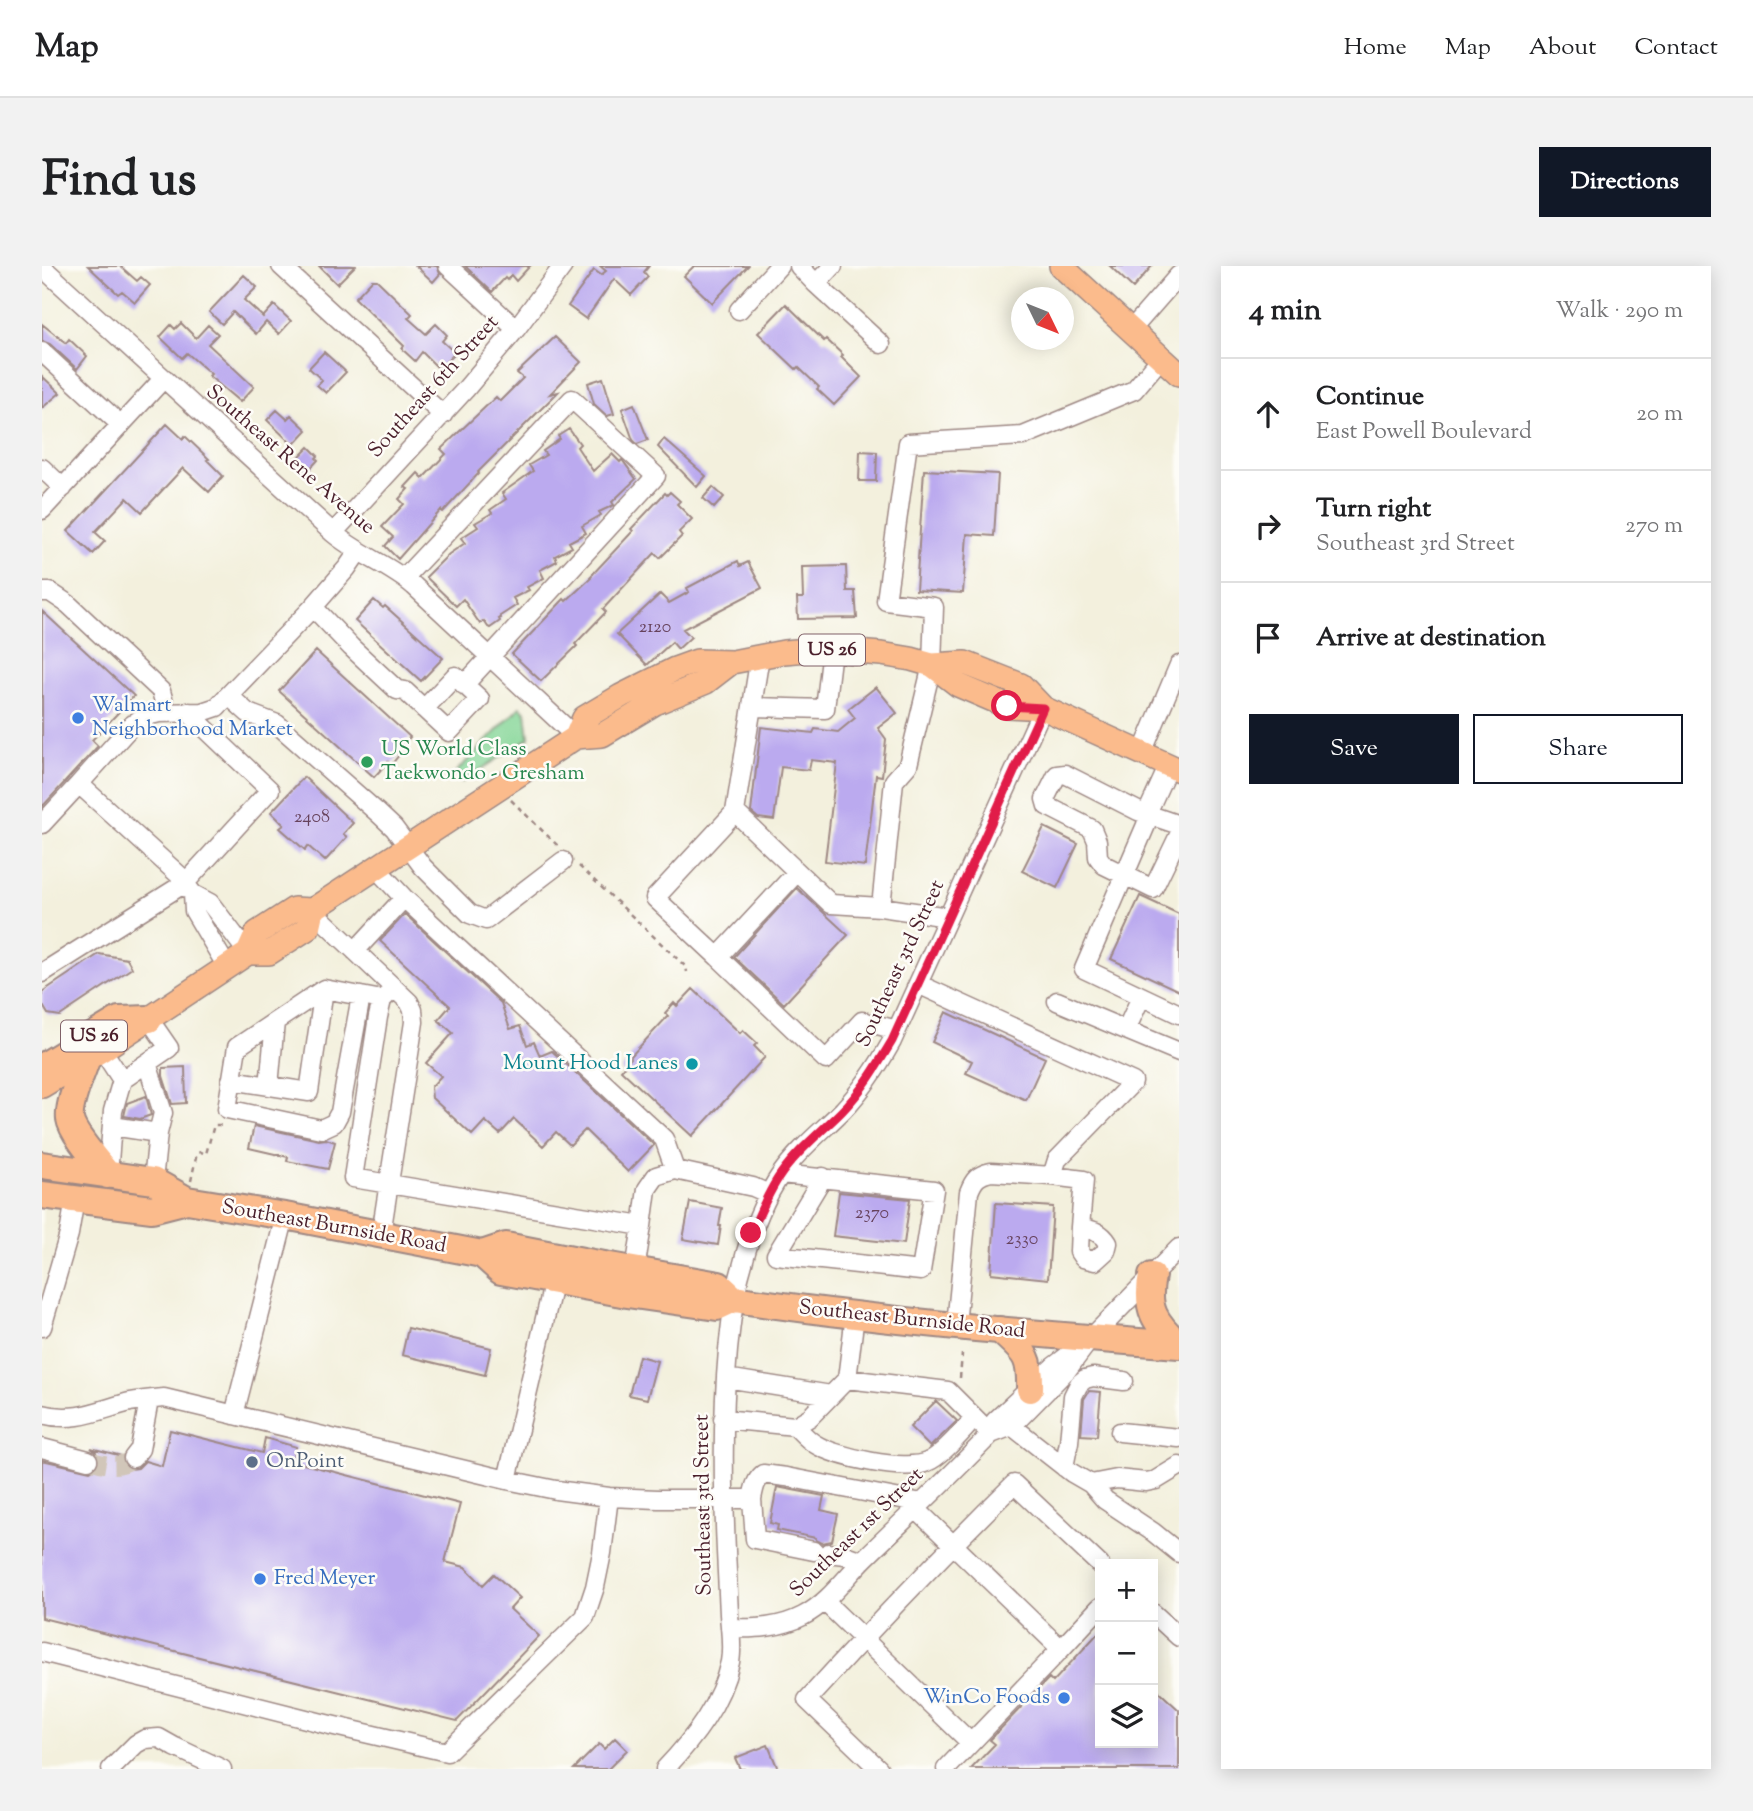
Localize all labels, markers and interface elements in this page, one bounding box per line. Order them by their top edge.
text: Map [35,24,99,72]
text: Home [1344,31,1407,65]
text: Map [1445,31,1491,65]
text: About [1529,31,1596,65]
text: Contact [1634,31,1718,65]
text: Find us [42,147,196,217]
button: Directions [1539,147,1711,217]
north arrow [1011,287,1074,350]
text: 4 min [1249,290,1322,333]
text: Walk · 290 m [1555,295,1683,328]
street label: Southeast 6th Street [362,309,506,465]
street label: Southeast Rene Avenue [199,378,381,542]
text: Continue [1316,379,1424,416]
icon: ahead [1249,395,1287,433]
text: 20 m [1636,398,1683,431]
text: East Powell Boulevard [1316,416,1532,449]
text: Turn right [1316,491,1431,528]
icon: right [1249,507,1287,545]
text: 270 m [1625,510,1683,543]
text: Southeast 3rd Street [1316,528,1515,561]
house number: 2120 [639,615,671,641]
icon: arrive [1249,619,1287,657]
text: Arrive at destination [1316,620,1546,657]
road number: US 26 [799,634,865,666]
route start [991,690,1022,721]
place label: Walmart Neighborhood Market [92,691,293,745]
marker: Walmart Neighborhood Market [70,710,86,726]
button: Save [1249,714,1459,784]
button: Share [1473,714,1683,784]
place label: US World Class Taekwondo - Gresham [381,735,585,789]
marker: US World Class Taekwondo - Gresham [359,754,375,770]
house number: 2408 [294,805,330,831]
street label: Southeast 3rd Street [849,875,953,1053]
road number: US 26 [61,1020,127,1052]
place label: Mount Hood Lanes [503,1049,678,1079]
marker: Mount Hood Lanes [684,1056,700,1072]
street label: Southeast Burnside Road [219,1192,449,1262]
house number: 2370 [855,1201,889,1227]
route end [735,1217,766,1248]
house number: 2330 [1006,1227,1038,1253]
street label: Southeast Burnside Road [797,1293,1027,1347]
street label: Southeast 3rd Street [687,1414,721,1596]
place label: OnPoint [266,1447,344,1477]
marker: OnPoint [244,1454,260,1470]
street label: Southeast 1st Street [783,1461,931,1605]
map controls [1095,1559,1158,1748]
button: + [1095,1559,1158,1622]
place label: Fred Meyer [274,1564,376,1594]
marker: Fred Meyer [252,1571,268,1587]
button: − [1095,1622,1158,1685]
place label: WinCo Foods [923,1683,1050,1713]
button: layers [1095,1685,1158,1748]
marker: WinCo Foods [1056,1690,1072,1706]

